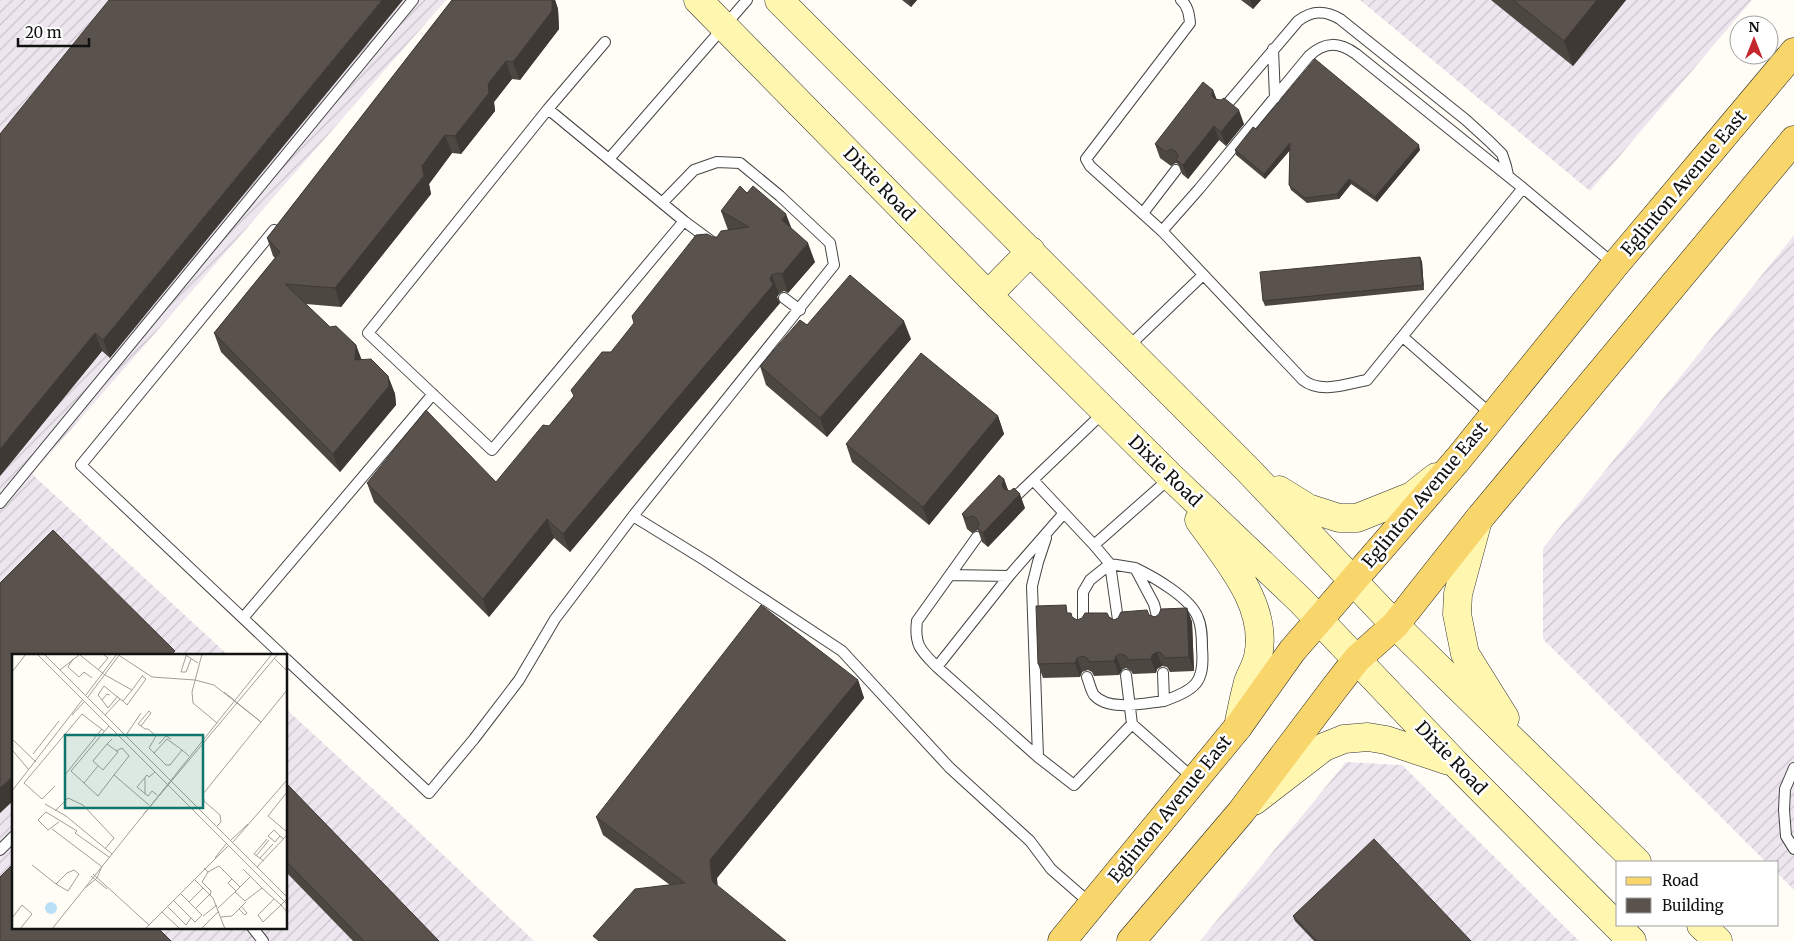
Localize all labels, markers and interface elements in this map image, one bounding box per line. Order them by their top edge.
scale bar [18,15,89,47]
north arrow [1729,15,1779,65]
text: N [1748,18,1760,36]
text: 20 m [25,23,62,42]
street label: Eglinton Avenue East [1616,105,1751,260]
street label: Dixie Road [839,142,920,225]
street label: Eglinton Avenue East [1357,417,1492,572]
street label: Dixie Road [1124,430,1207,511]
inset map [12,654,288,928]
street label: Dixie Road [1411,716,1492,799]
street label: Eglinton Avenue East [1103,730,1236,887]
legend [1616,861,1779,926]
text: Road [1662,871,1698,890]
text: Building [1662,896,1724,915]

